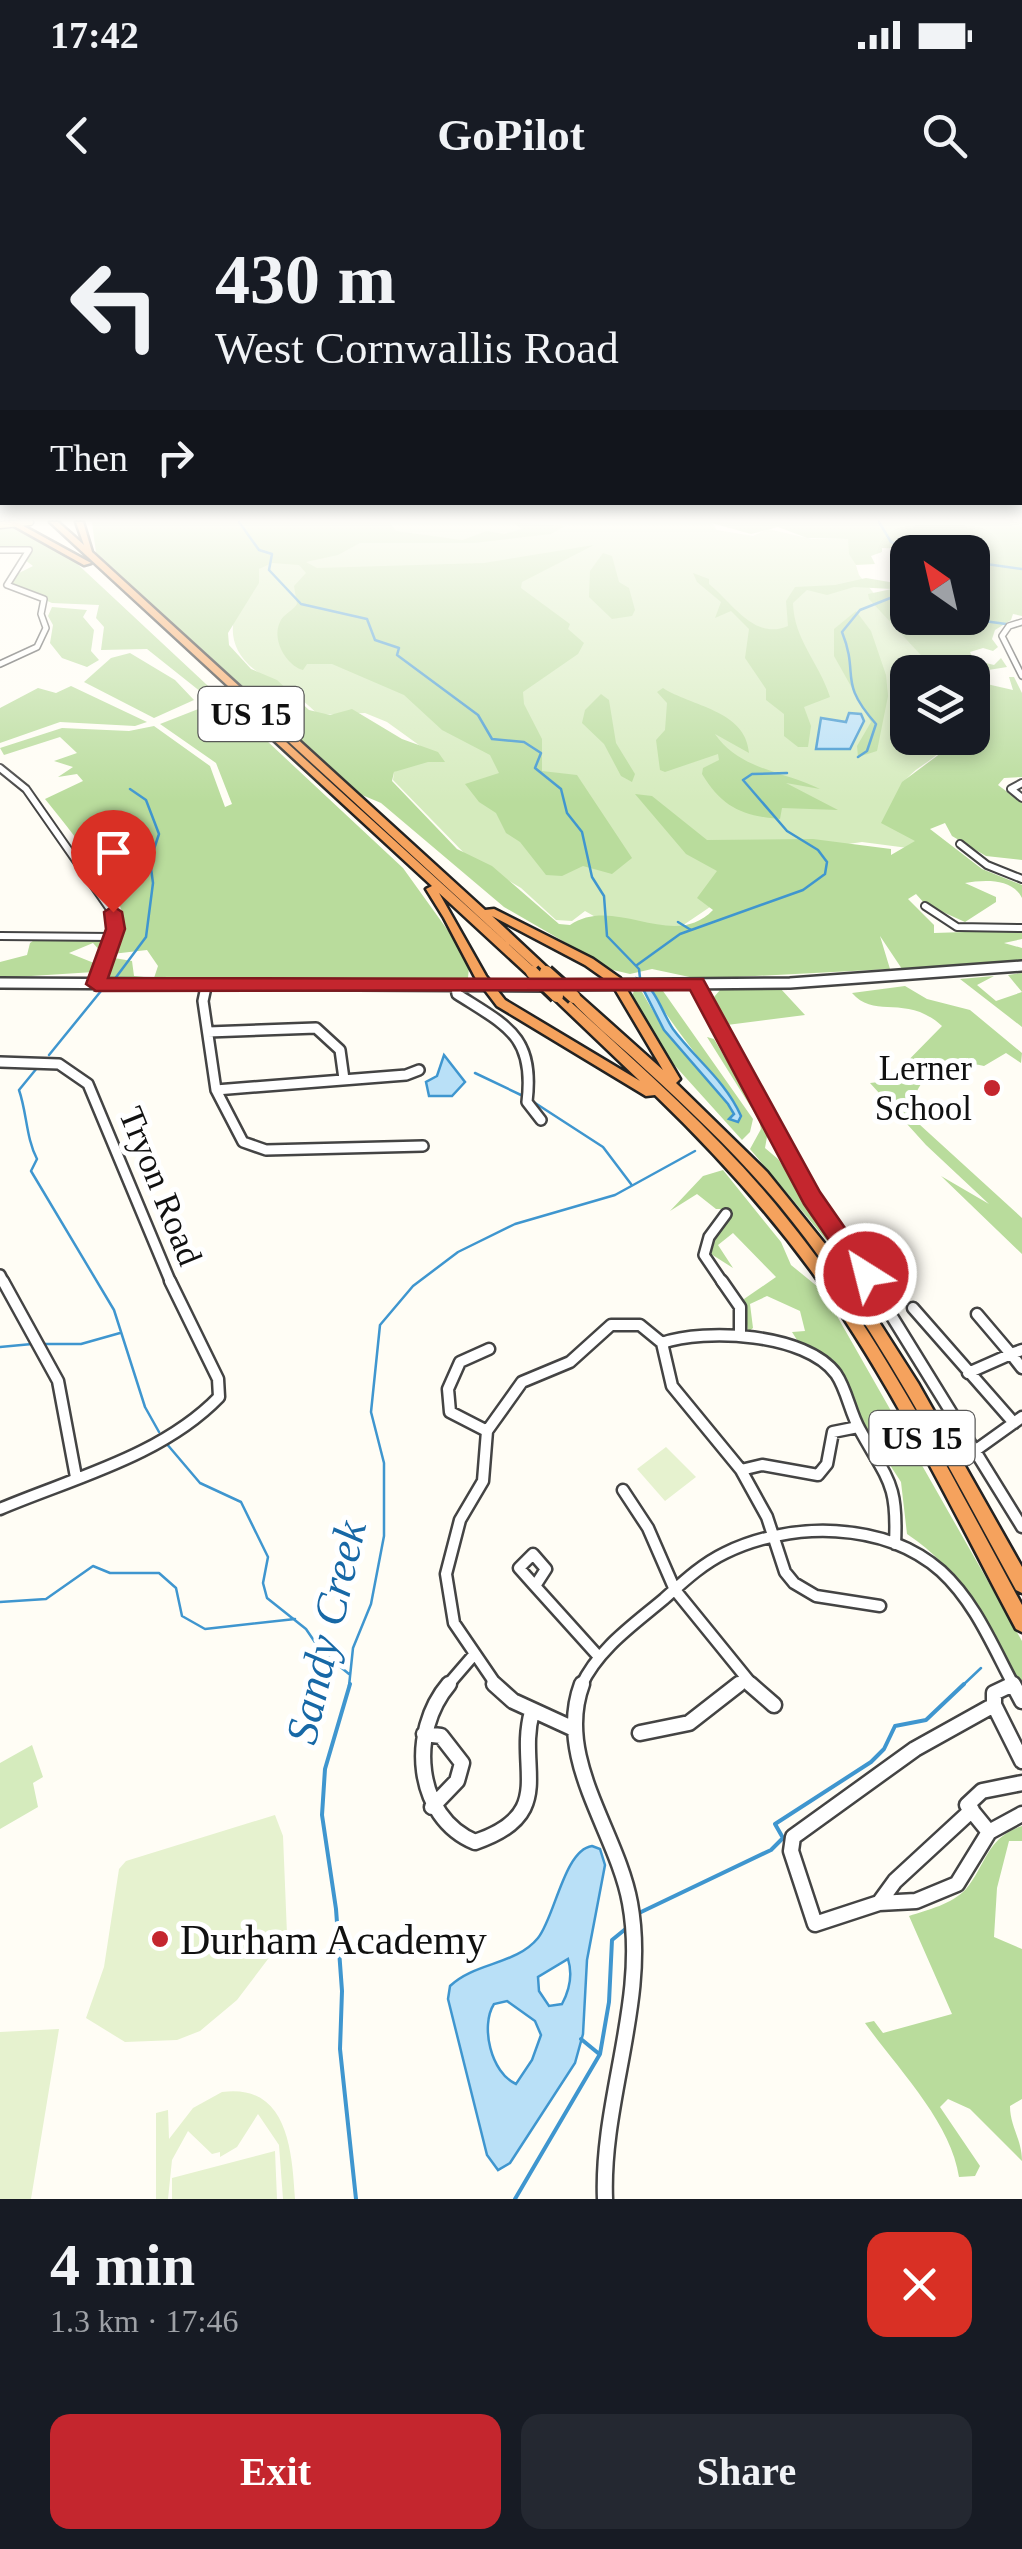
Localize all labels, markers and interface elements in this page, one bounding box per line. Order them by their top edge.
text: 17:42 [50,14,139,56]
icon: back [50,108,105,163]
icon: search [917,108,972,163]
text: GoPilot [437,110,585,160]
icon: left [50,240,180,370]
text: 430 m [215,241,396,318]
text: West Cornwallis Road [215,323,619,373]
icon: right [148,430,203,485]
text: Then [50,437,128,479]
north arrow [890,535,990,635]
map controls [890,535,990,755]
button: layers [890,655,990,755]
road number: US 15 [198,687,304,741]
pin [71,810,156,913]
icon: arrive [86,825,141,880]
place label: Lerner School [875,1049,972,1128]
marker: Lerner School [981,1077,1003,1099]
street label: Tryon Road [111,1101,210,1271]
position arrow [814,1222,918,1326]
road number: US 15 [870,1411,974,1465]
water label: Sandy Creek [276,1515,376,1748]
place label: Durham Academy [180,1917,487,1963]
marker: Durham Academy [149,1928,171,1950]
text: 4 min [50,2232,195,2298]
button: close [867,2232,972,2337]
text: 1.3 km · 17:46 [50,2303,238,2339]
button: Exit [50,2414,501,2529]
button: Share [521,2414,972,2529]

